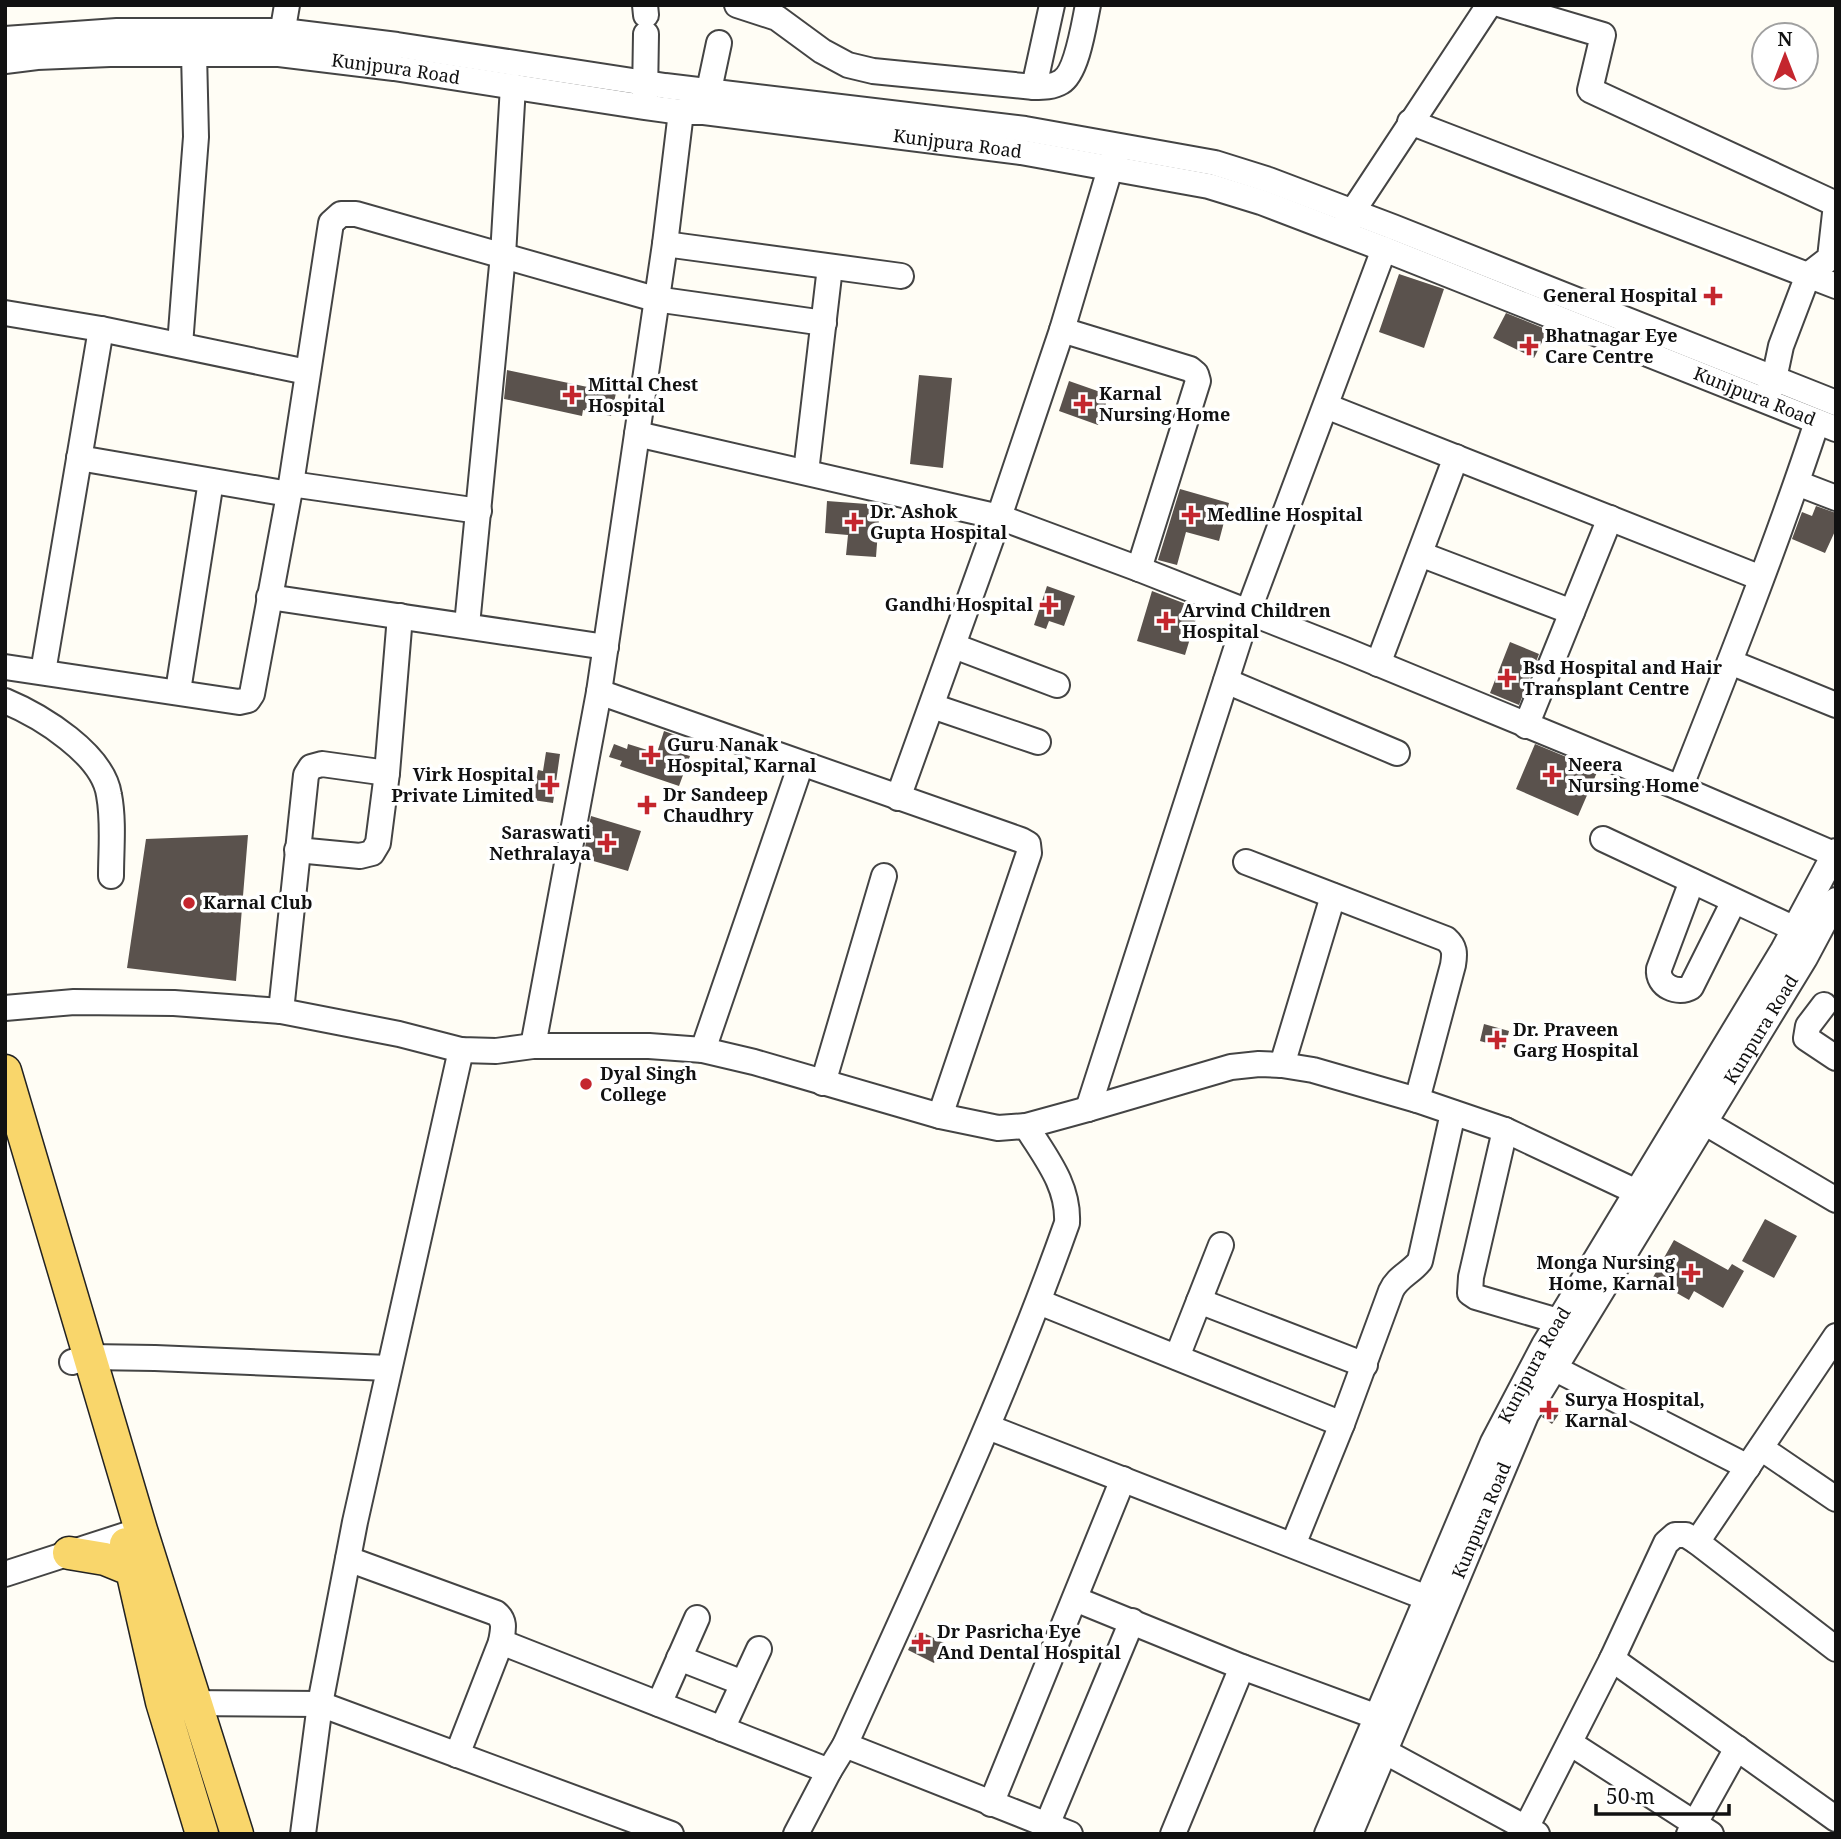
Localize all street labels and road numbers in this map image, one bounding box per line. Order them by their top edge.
street label: Kunjpura Road [330,47,462,89]
street label: Kunjpura Road [892,123,1023,163]
street label: Kunjpura Road [1690,361,1820,431]
street label: Kunpura Road [1718,970,1803,1088]
street label: Kunjpura Road [1492,1302,1575,1427]
street label: Kunpura Road [1446,1458,1516,1582]

